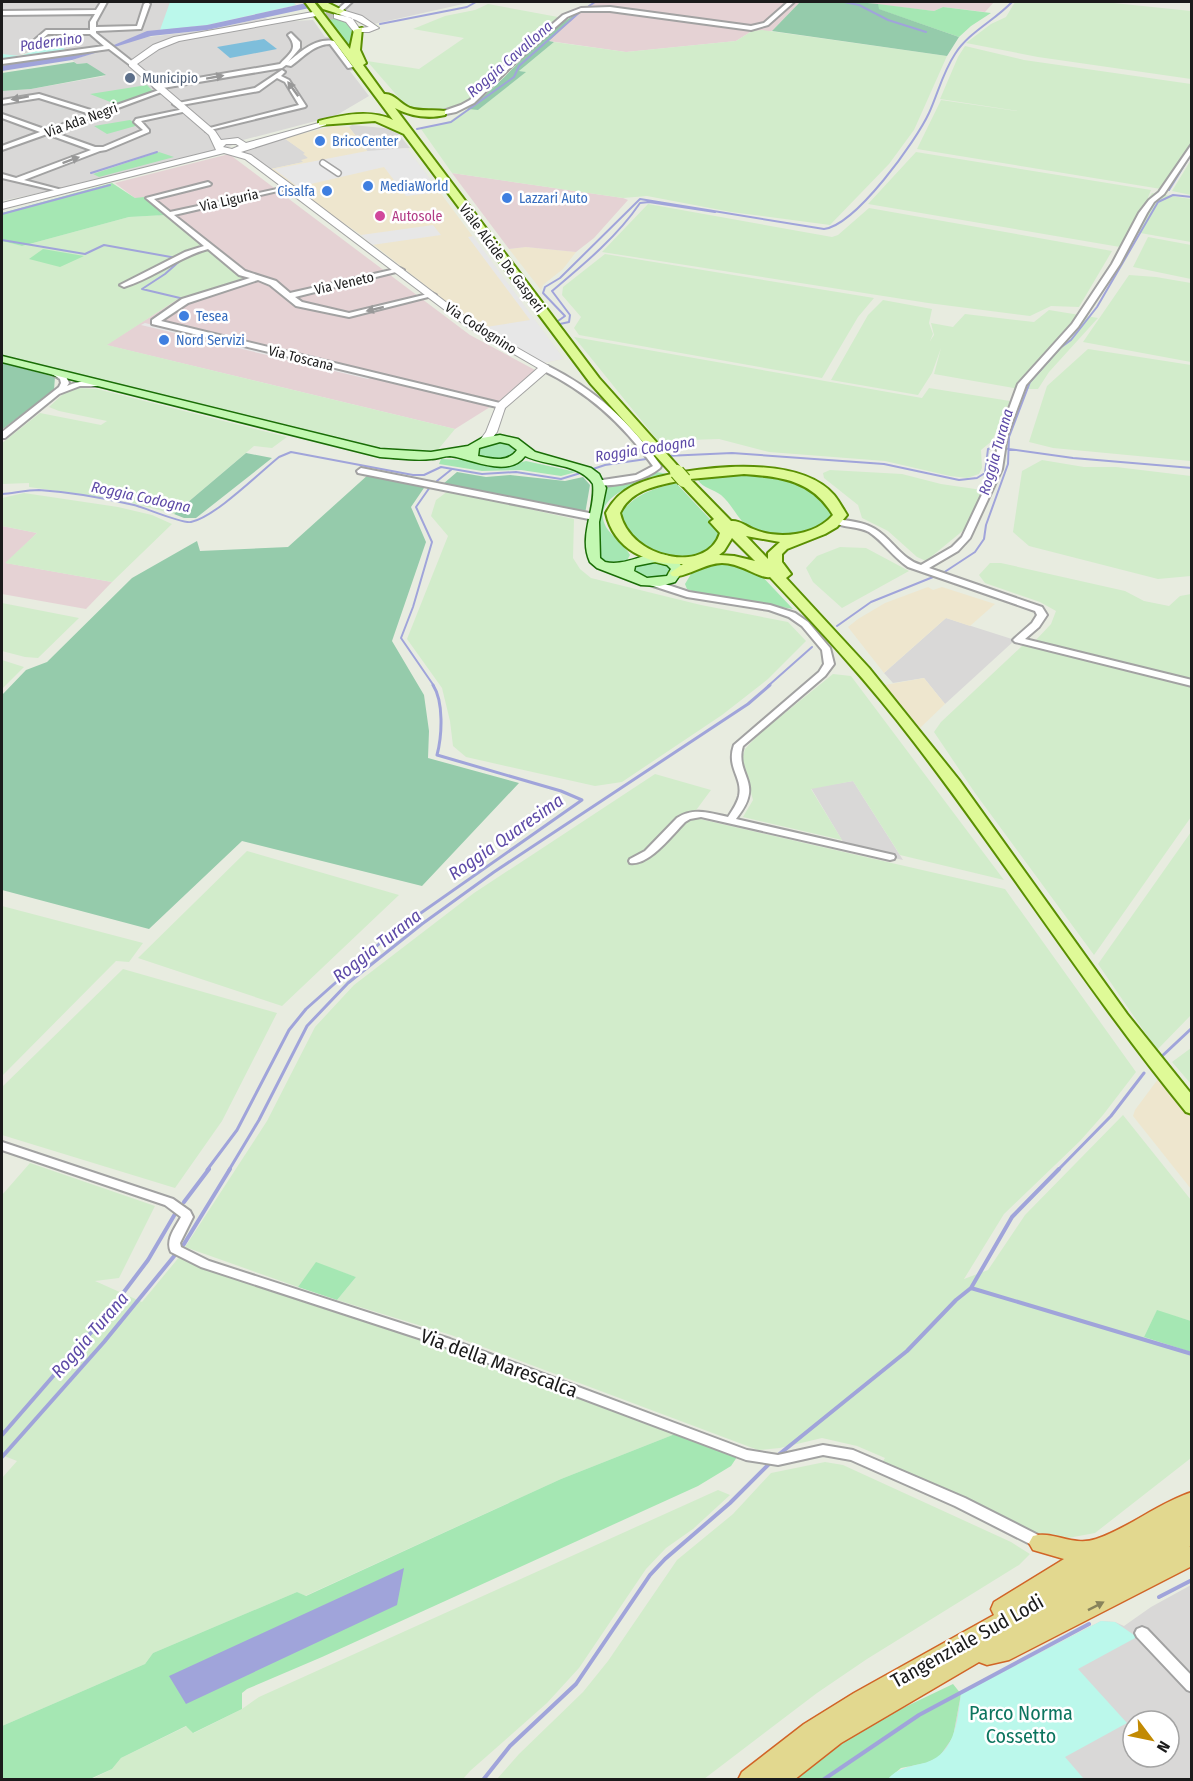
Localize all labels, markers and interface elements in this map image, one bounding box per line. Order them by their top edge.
water label: Roggia Cavallona [464,17,556,101]
water label: Padernino [19,29,83,55]
place label: Municipio [142,70,198,87]
marker: Municipio [123,71,137,85]
one-way arrow [206,72,225,81]
one-way arrow [287,81,299,97]
one-way arrow [10,94,29,103]
street label: Via Ada Negri [42,99,120,141]
place label: BricoCenter [332,133,399,150]
marker: BricoCenter [313,134,327,148]
one-way arrow [62,155,80,165]
place label: MediaWorld [380,178,449,195]
marker: MediaWorld [361,179,375,193]
place label: Cisalfa [277,183,315,200]
marker: Cisalfa [320,184,334,198]
street label: Via Liguria [198,185,260,215]
place label: Lazzari Auto [519,190,588,207]
marker: Lazzari Auto [500,191,514,205]
street label: Viale Alcide De Gasperi [455,201,548,316]
place label: Autosole [392,208,442,225]
marker: Autosole [373,209,387,223]
street label: Via Veneto [313,268,376,299]
street label: Via Codognino [442,299,520,358]
one-way arrow [365,305,384,314]
place label: Tesea [196,308,228,325]
marker: Tesea [177,309,191,323]
place label: Nord Servizi [176,332,245,349]
marker: Nord Servizi [157,333,171,347]
street label: Via Toscana [266,342,335,375]
water label: Roggia Turana [975,407,1017,497]
water label: Roggia Codogna [594,432,696,466]
water label: Roggia Codogna [90,478,192,516]
water label: Roggia Quaresima [444,789,568,885]
water label: Roggia Turana [328,905,426,987]
water label: Roggia Turana [47,1288,133,1382]
street label: Via della Marescalca [417,1323,581,1403]
street label: Tangenziale Sud Lodi [886,1589,1048,1693]
one-way arrow [1088,1601,1105,1611]
park label: Parco Norma Cossetto [969,1701,1073,1748]
north arrow [1121,1709,1181,1769]
text: N [1153,1738,1174,1756]

